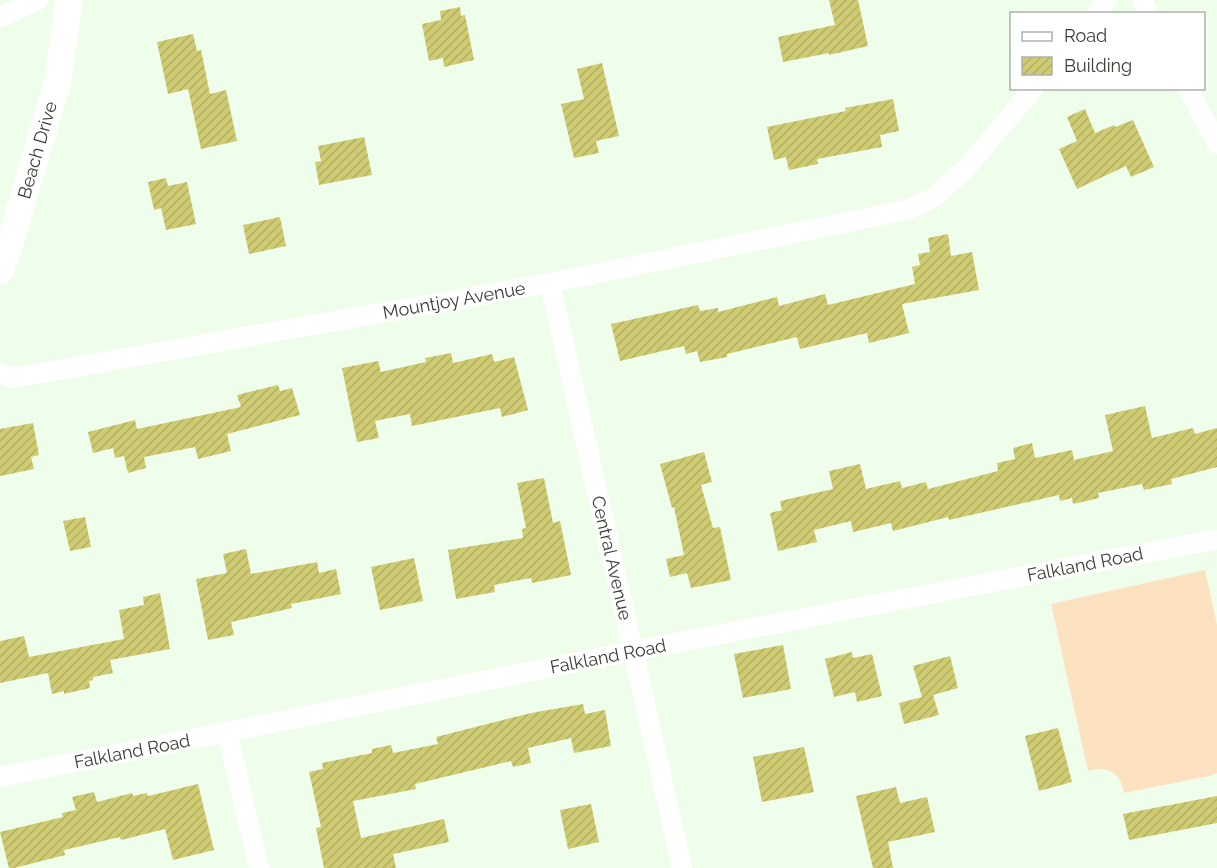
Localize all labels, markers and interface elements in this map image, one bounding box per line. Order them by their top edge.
legend [1010,12,1205,90]
text: Road [1064,25,1107,46]
text: Building [1064,55,1132,76]
street label: Beach Drive [13,98,61,201]
street label: Mountjoy Avenue [381,277,527,323]
street label: Central Avenue [587,494,637,623]
street label: Falkland Road [1025,542,1145,586]
street label: Falkland Road [548,634,668,678]
street label: Falkland Road [72,729,192,773]

